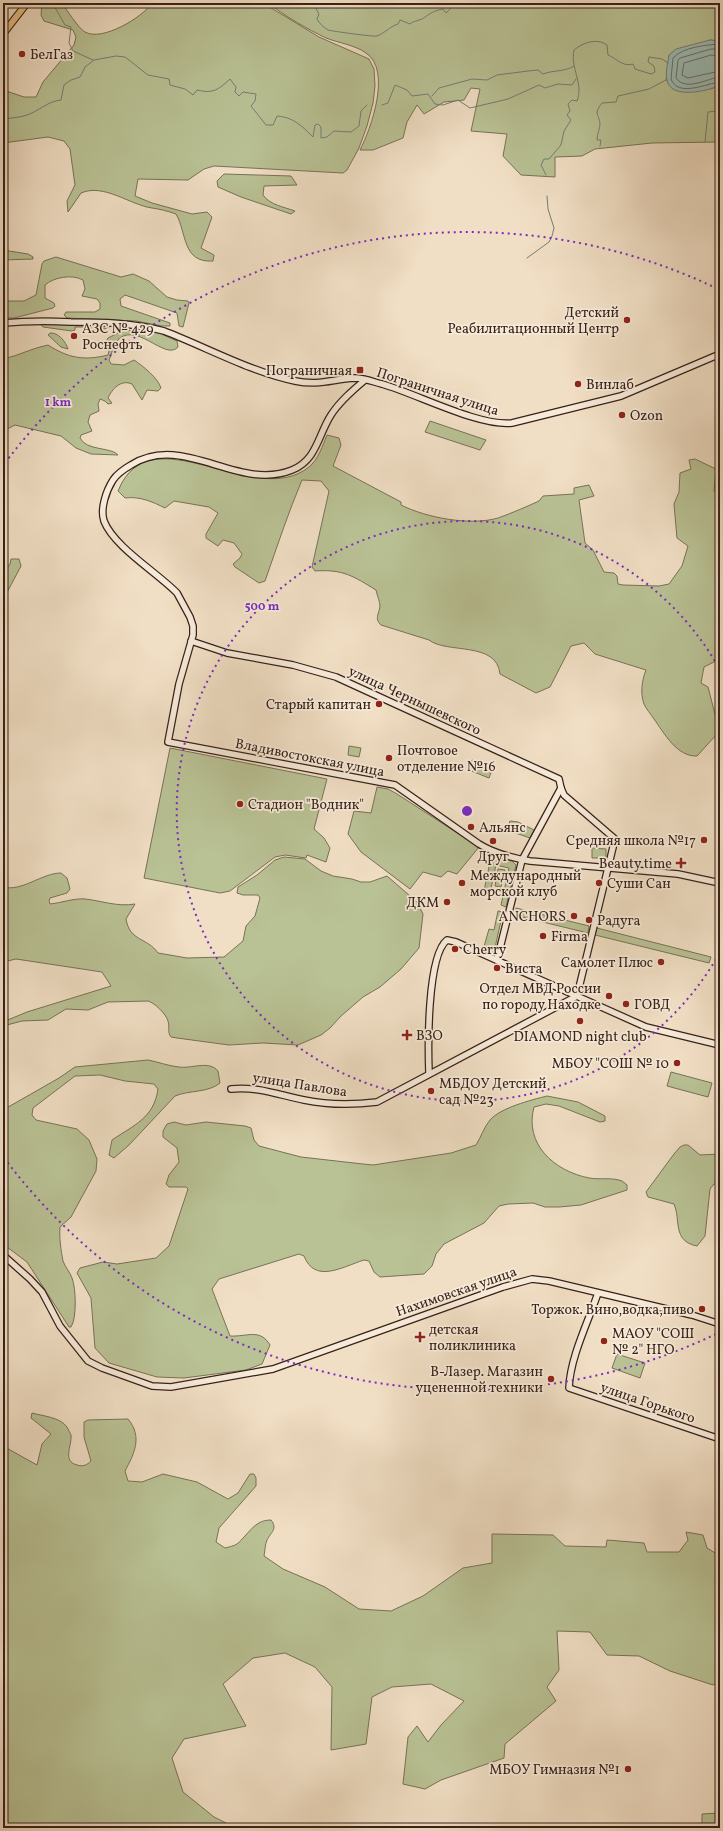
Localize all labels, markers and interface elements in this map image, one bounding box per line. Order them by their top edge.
place label: БелГаз [30,46,73,65]
marker: БелГаз [17,49,27,59]
place label: Детский Реабилитационный Центр [447,304,619,339]
marker: Детский Реабилитационный Центр [622,315,632,325]
place label: АЗС № 429 Роснефть [82,320,154,355]
marker: АЗС № 429 Роснефть [69,331,79,341]
place label: Пограничная [266,362,352,381]
street label: Пограничная улица [374,364,501,421]
marker: Пограничная [355,365,365,375]
place label: Винлаб [586,376,634,395]
marker: Винлаб [573,379,583,389]
text: 1 km [45,395,71,411]
place label: Ozon [630,407,663,426]
marker: Ozon [617,410,627,420]
text: 500 m [245,599,280,615]
street label: улица Чернышевского [345,662,484,740]
place label: Старый капитан [266,696,371,715]
marker: Старый капитан [374,699,384,709]
street label: Владивостокская улица [233,735,386,782]
place label: Почтовое отделение №16 [397,742,496,777]
marker: Почтовое отделение №16 [384,753,394,763]
place label: Стадион "Водник" [248,796,364,815]
marker: Стадион "Водник" [235,799,245,809]
centre of rings [460,804,474,818]
place label: Альянс [479,819,526,838]
marker: Альянс [466,822,476,832]
place label: Средняя школа №17 [566,832,696,851]
marker: Средняя школа №17 [699,835,709,845]
marker: Друг [488,836,498,846]
place label: Друг [477,848,509,867]
place label: Beauty time [599,855,672,874]
marker: Beauty time [675,857,687,869]
place label: Международный морской клуб [470,867,582,902]
place label: Суши Сан [607,875,671,894]
marker: Международный морской клуб [457,878,467,888]
marker: Суши Сан [594,878,604,888]
place label: ДКМ [406,894,439,913]
marker: ДКМ [442,897,452,907]
place label: ANCHORS [499,908,566,927]
marker: ANCHORS [569,911,579,921]
place label: Радуга [597,912,641,931]
marker: Радуга [584,915,594,925]
place label: Firma [551,928,588,947]
marker: Firma [538,931,548,941]
place label: Cherry [463,941,507,960]
marker: Cherry [450,944,460,954]
place label: Самолет Плюс [561,954,653,973]
marker: Самолет Плюс [656,957,666,967]
place label: Виста [505,960,543,979]
marker: Виста [492,963,502,973]
place label: Отдел МВД России по городу Находке [480,980,601,1015]
marker: Отдел МВД России по городу Находке [604,991,614,1001]
place label: ГОВД [634,996,670,1015]
marker: ГОВД [621,999,631,1009]
marker: DIAMOND night club [575,1016,585,1026]
place label: ВЗО [416,1027,443,1046]
place label: DIAMOND night club [513,1028,647,1047]
marker: ВЗО [401,1029,413,1041]
place label: МБОУ "СОШ № 10 [552,1055,669,1074]
marker: МБОУ "СОШ № 10 [672,1058,682,1068]
street label: улица Павлова [251,1069,348,1102]
place label: МБДОУ Детский сад №23 [439,1075,547,1110]
marker: МБДОУ Детский сад №23 [426,1086,436,1096]
street label: Нахимовская улица [394,1263,519,1322]
place label: Торжок. Вино,водка,пиво [531,1301,694,1320]
marker: Торжок. Вино,водка,пиво [697,1304,707,1314]
place label: детская поликлиника [429,1321,516,1356]
place label: МАОУ "СОШ № 2" НГО [612,1325,694,1360]
marker: детская поликлиника [414,1331,426,1343]
marker: МАОУ "СОШ № 2" НГО [599,1336,609,1346]
place label: В-Лазер. Магазин уцененной техники [415,1363,543,1398]
marker: В-Лазер. Магазин уцененной техники [546,1374,556,1384]
street label: улица Горького [598,1378,697,1429]
place label: МБОУ Гимназия №1 [489,1761,620,1780]
marker: МБОУ Гимназия №1 [623,1764,633,1774]

